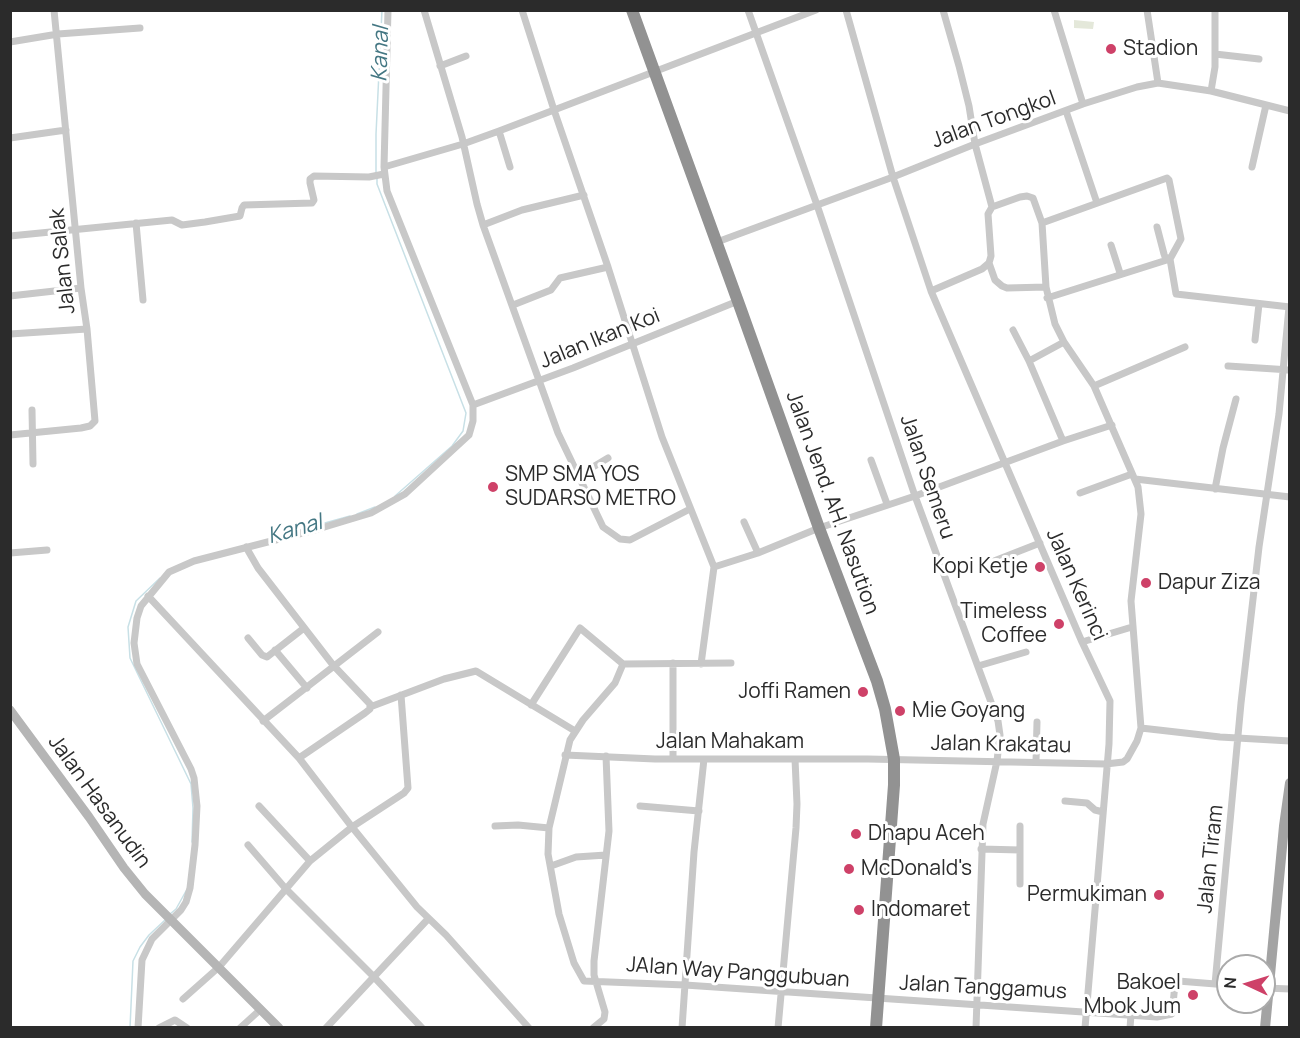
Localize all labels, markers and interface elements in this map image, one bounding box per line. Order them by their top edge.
water label: Kanal [367,26,395,82]
place label: Stadion [1123,36,1198,62]
marker: Stadion [1104,42,1118,56]
street label: Jalan Tongkol [928,86,1060,154]
street label: Jalan Salak [45,207,81,315]
street label: Jalan Ikan Koi [536,303,664,375]
street label: Jalan Jend. AH. Nasution [780,388,884,618]
street label: Jalan Semeru [894,412,960,542]
place label: SMP SMA YOS SUDARSO METRO [505,462,676,512]
marker: SMP SMA YOS SUDARSO METRO [486,480,500,494]
water label: Kanal [265,510,325,550]
street label: Jalan Kerinci [1040,525,1112,645]
place label: Kopi Ketje [933,554,1028,580]
marker: Kopi Ketje [1033,560,1047,574]
place label: Dapur Ziza [1158,570,1260,596]
marker: Dapur Ziza [1139,576,1153,590]
place label: Timeless Coffee [960,599,1047,649]
marker: Timeless Coffee [1052,617,1066,631]
place label: Joffi Ramen [738,679,851,705]
marker: Joffi Ramen [856,685,870,699]
place label: Mie Goyang [912,698,1025,724]
marker: Mie Goyang [893,704,907,718]
street label: Jalan Mahakam [656,729,804,755]
street label: Jalan Hasanudin [42,731,156,873]
street label: Jalan Krakatau [931,731,1071,759]
street label: Jalan Tiram [1193,804,1229,914]
place label: Dhapu Aceh [868,821,985,847]
marker: Dhapu Aceh [849,827,863,841]
place label: McDonald's [861,856,972,882]
marker: McDonald's [842,862,856,876]
place label: Permukiman [1027,882,1147,908]
marker: Permukiman [1152,888,1166,902]
place label: Indomaret [871,897,971,923]
marker: Indomaret [852,903,866,917]
street label: JAlan Way Panggubuan [626,953,850,993]
north arrow [1216,954,1276,1014]
place label: Bakoel Mbok Jum [1084,970,1181,1020]
street label: Jalan Tanggamus [899,971,1067,1005]
text: N [1219,976,1241,989]
marker: Bakoel Mbok Jum [1186,988,1200,1002]

